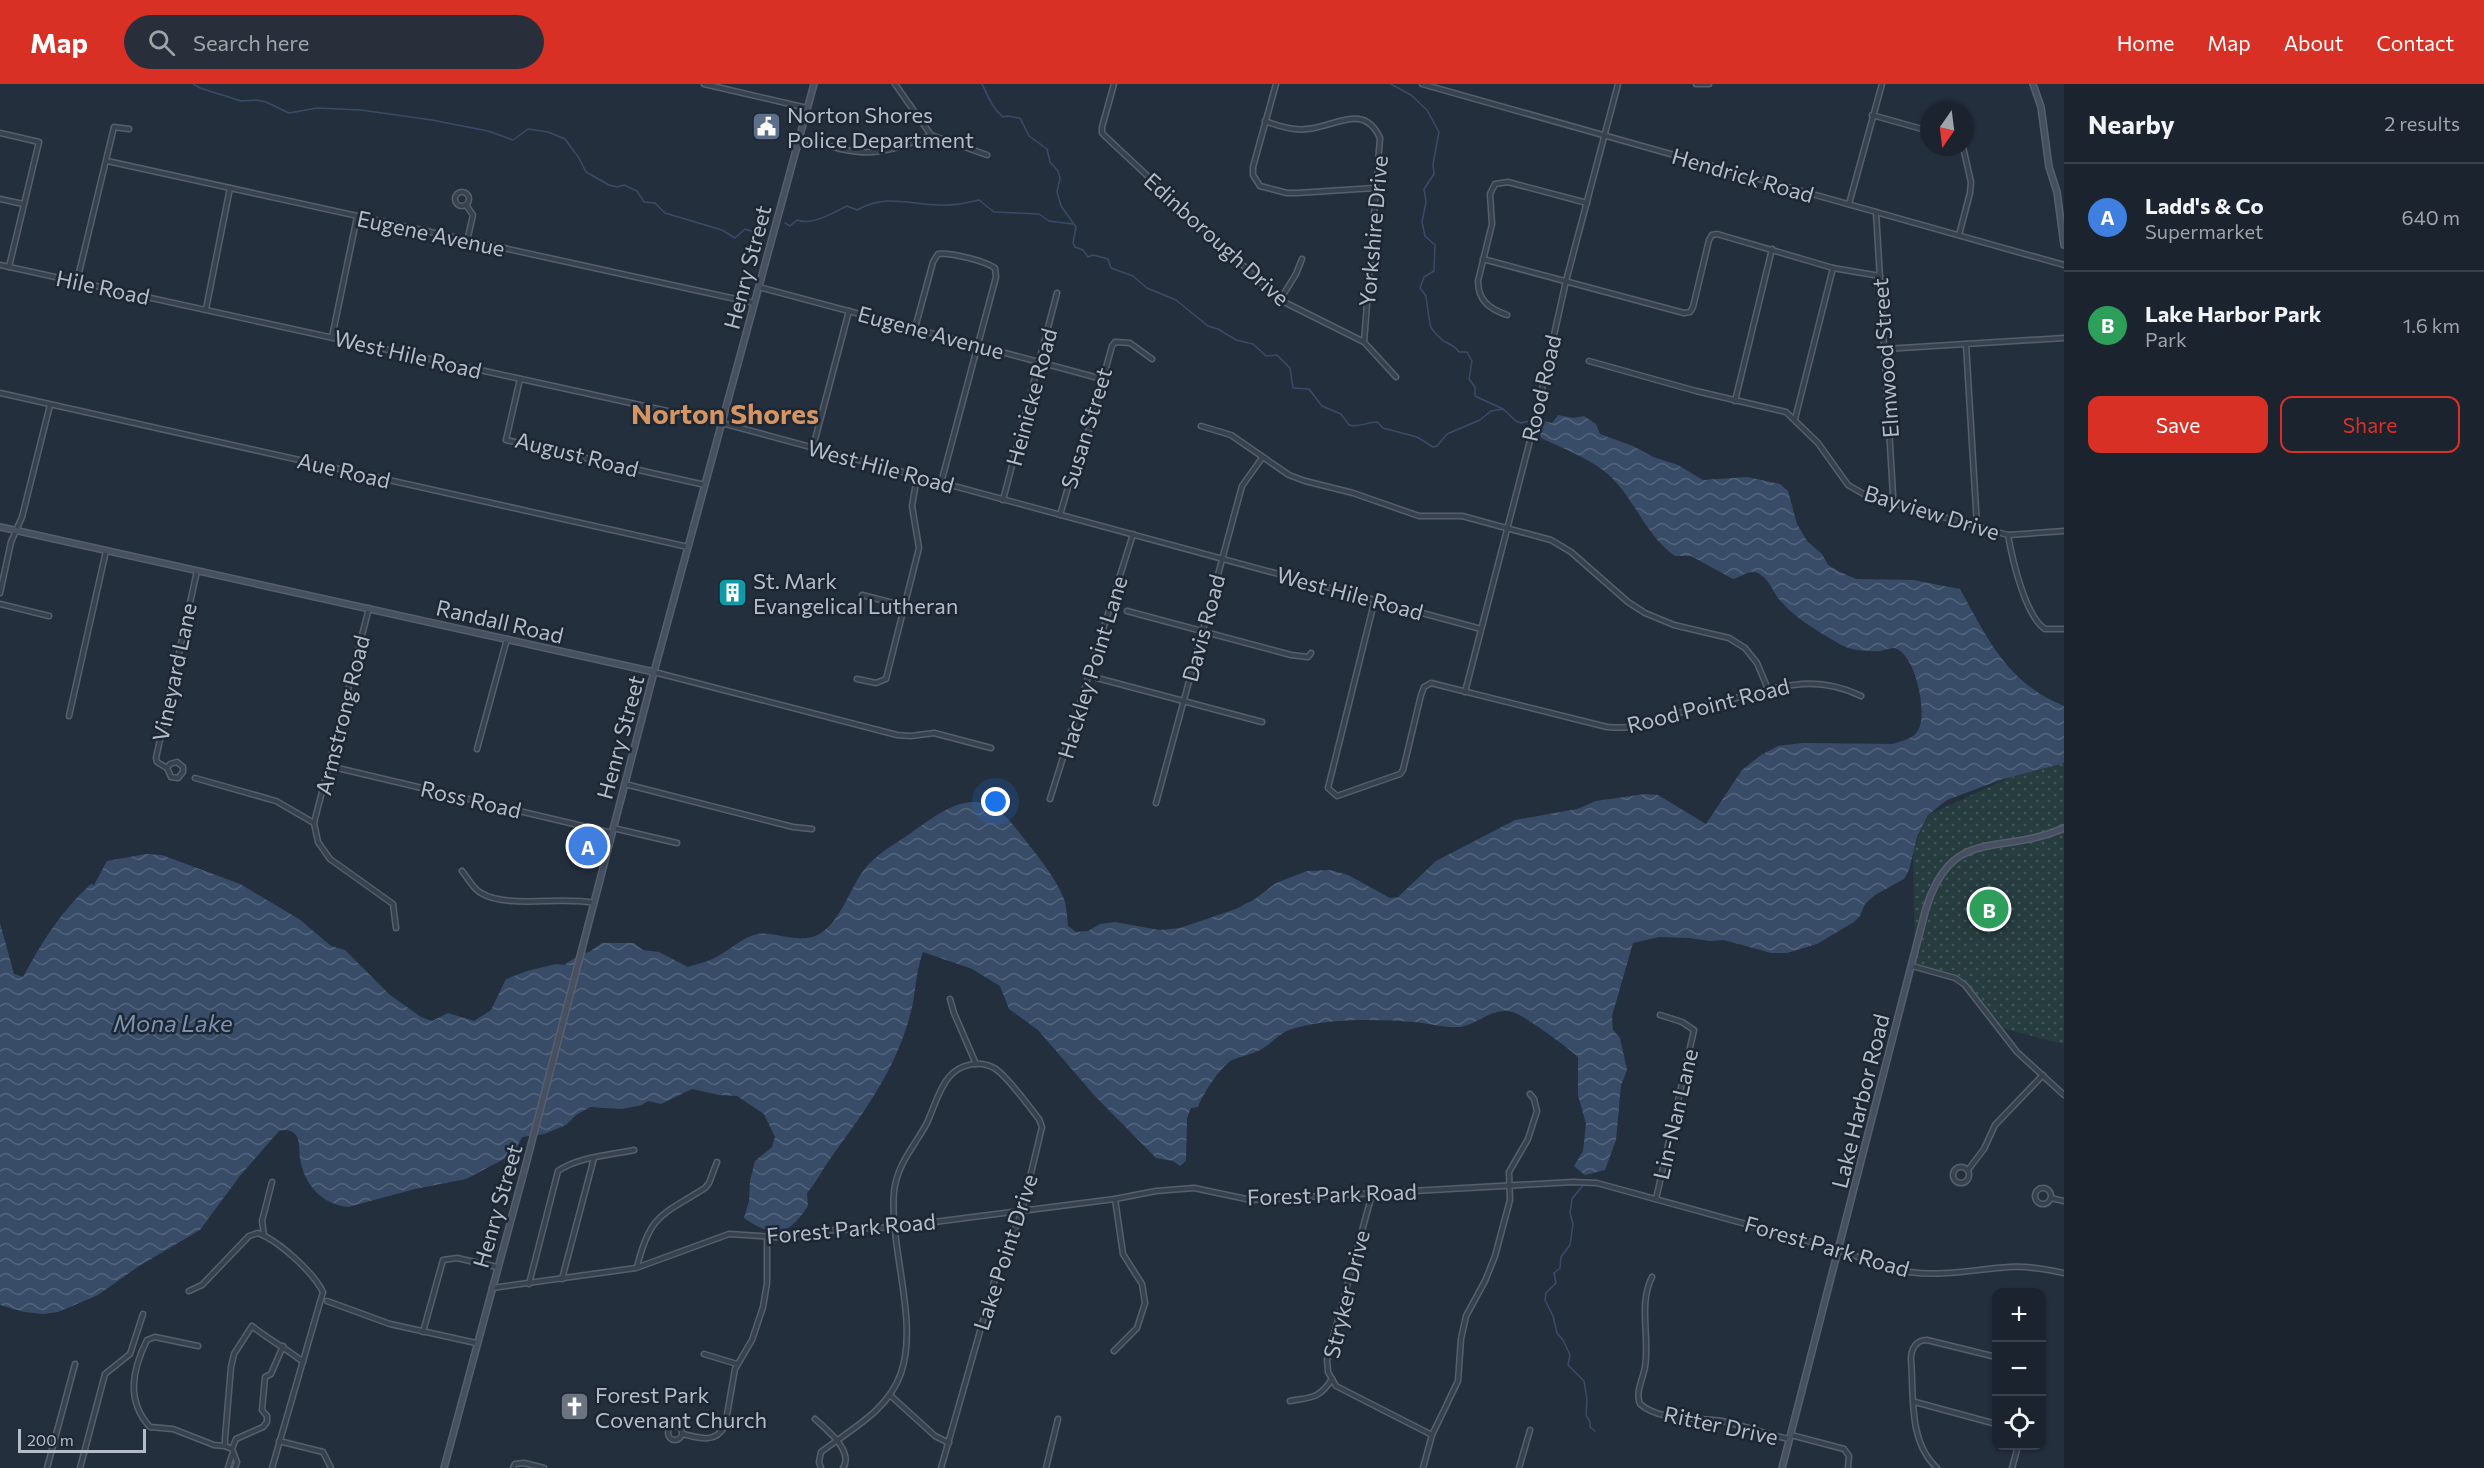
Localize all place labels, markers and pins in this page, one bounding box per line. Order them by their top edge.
place label: Norton Shores Police Department [787,101,974,153]
public building icon: Norton Shores Police Department [750,111,782,143]
place label: St. Mark Evangelical Lutheran [753,567,958,619]
building icon: St. Mark Evangelical Lutheran [716,577,748,609]
pin: A [568,824,608,868]
pin: B [1970,886,2008,932]
place label: Forest Park Covenant Church [595,1381,767,1433]
church icon: Forest Park Covenant Church [558,1391,590,1423]

